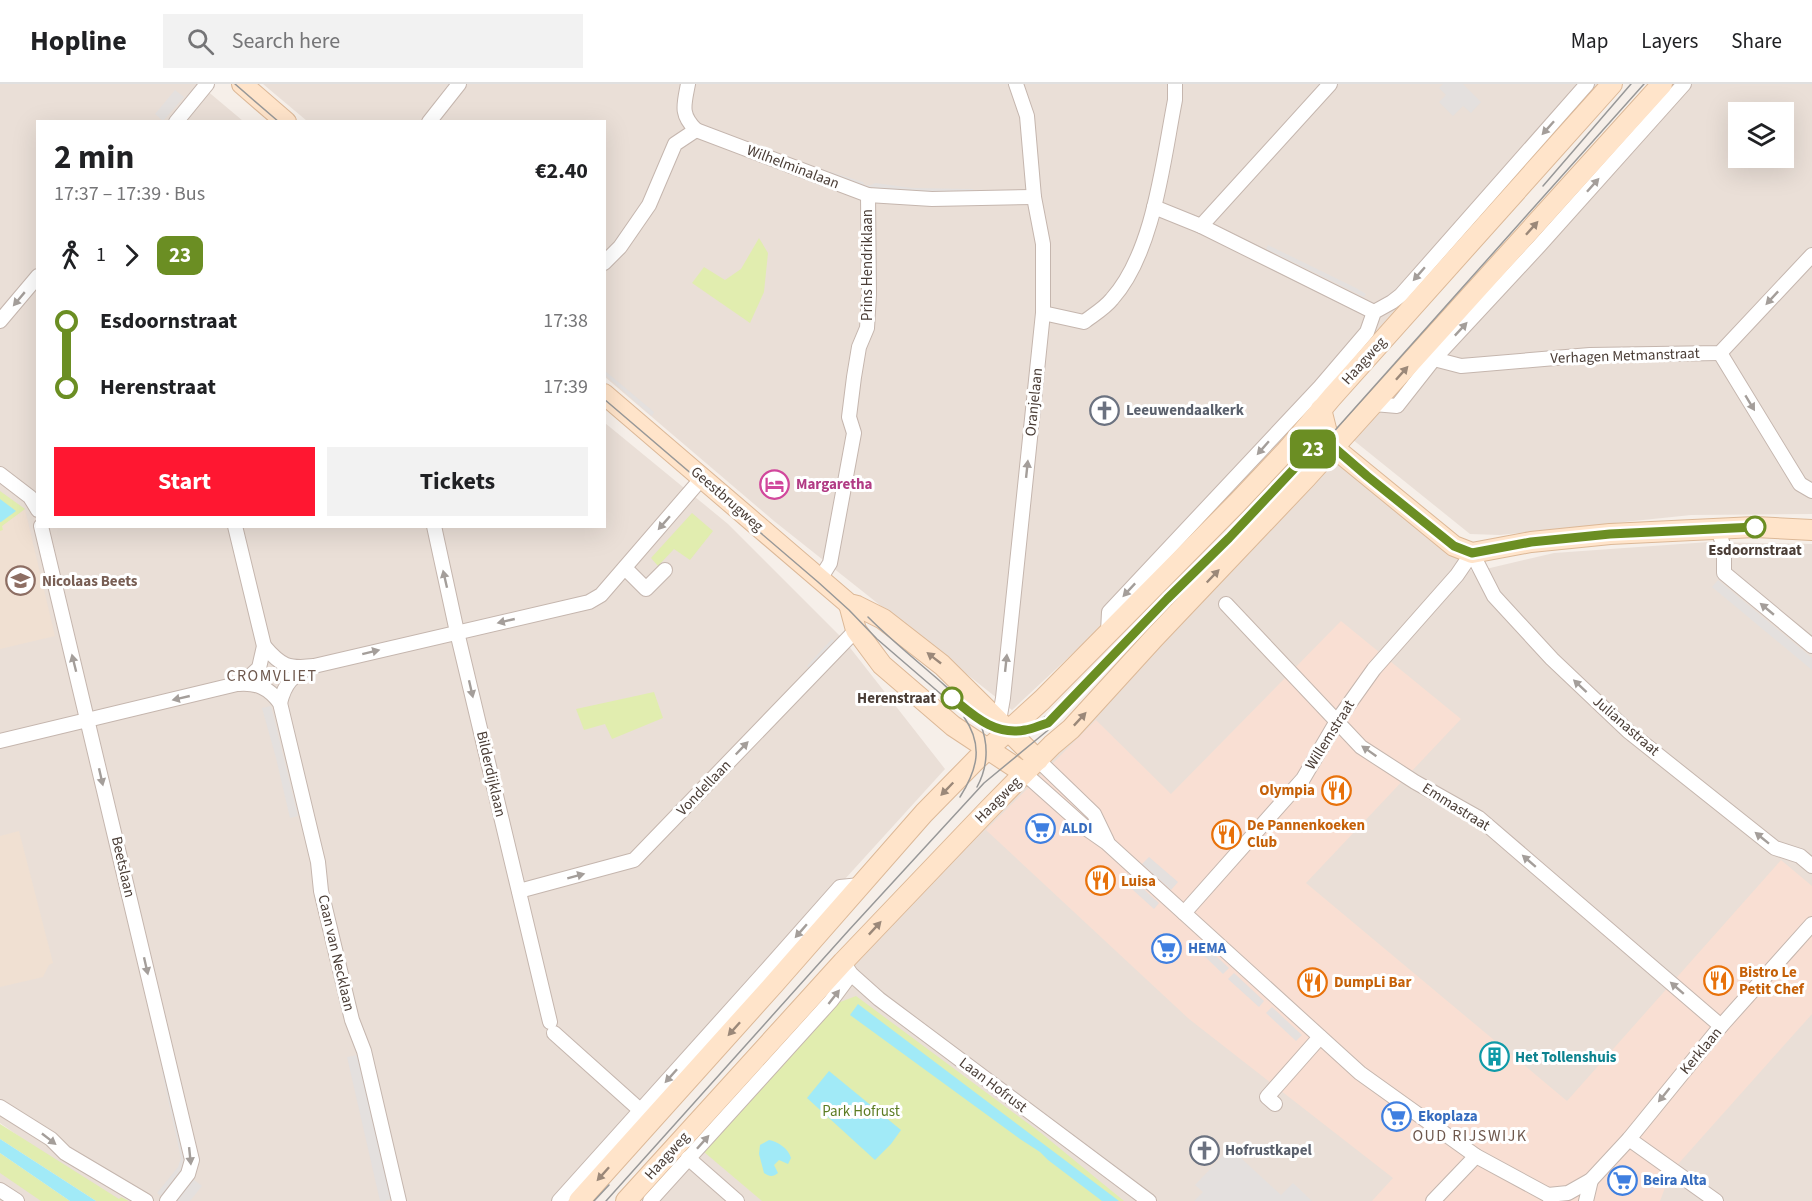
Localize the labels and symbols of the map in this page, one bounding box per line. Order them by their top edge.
one-way arrow [1541,120,1555,135]
street label: Wilhelminalaan [744,140,842,194]
one-way arrow [1586,178,1599,193]
street label: Prins Hendriklaan [857,209,878,321]
one-way arrow [1525,221,1538,236]
one-way arrow [1413,266,1426,281]
one-way arrow [1765,290,1779,305]
one-way arrow [12,291,25,307]
one-way arrow [1454,323,1468,337]
street label: Haagweg [1337,332,1391,390]
street label: Verhagen Metmanstraat [1550,343,1700,369]
one-way arrow [1395,366,1408,381]
street label: Oranjelaan [1020,367,1048,437]
church icon: Leeuwendaalkerk [1089,394,1121,426]
one-way arrow [1745,395,1756,411]
place label: Leeuwendaalkerk [1126,400,1245,421]
line badge: 23 [1286,430,1340,469]
one-way arrow [1257,440,1270,455]
one-way arrow [1022,459,1031,478]
street label: Geestbrugweg [686,462,768,537]
hotel icon: Margaretha [759,468,791,500]
place label: Margaretha [796,474,873,495]
one-way arrow [658,515,671,530]
marker: Esdoornstraat [1744,516,1766,538]
place label: Esdoornstraat [1708,540,1802,561]
school or university icon: Nicolaas Beets [5,565,37,597]
one-way arrow [1206,569,1220,584]
one-way arrow [440,570,450,589]
place label: Nicolaas Beets [42,571,138,592]
one-way arrow [1122,583,1136,598]
one-way arrow [1760,603,1775,616]
one-way arrow [497,617,516,626]
one-way arrow [362,646,380,656]
one-way arrow [926,653,941,665]
one-way arrow [1001,653,1011,672]
one-way arrow [69,654,79,672]
district label: CROMVLIET [226,665,318,687]
one-way arrow [1573,679,1588,693]
one-way arrow [466,680,476,699]
marker: Herenstraat [941,687,963,709]
place label: Herenstraat [857,688,936,709]
street label: Julianastraat [1588,691,1664,761]
one-way arrow [171,693,190,703]
street label: Willemstraat [1300,696,1360,774]
one-way arrow [1073,712,1086,727]
street label: Bilderdijklaan [471,729,511,819]
one-way arrow [735,741,748,756]
one-way arrow [1361,745,1377,757]
street label: Vondellaan [672,755,736,821]
one-way arrow [97,768,107,786]
street label: Haagweg [970,772,1026,828]
restaurant icon: Olympia [1320,774,1352,806]
street label: Emmastraat [1418,778,1494,836]
place label: Olympia [1259,780,1315,801]
one-way arrow [940,781,954,796]
supermarket icon: ALDI [1025,812,1057,844]
place label: De Pannenkoeken Club [1247,815,1365,853]
place label: ALDI [1061,818,1092,839]
restaurant icon: De Pannenkoeken Club [1210,818,1242,850]
one-way arrow [1755,832,1770,845]
street label: Beetslaan [106,834,140,900]
one-way arrow [1522,855,1537,868]
restaurant icon: Luisa [1084,865,1116,897]
one-way arrow [567,870,585,880]
place label: Luisa [1121,871,1156,892]
street label: Caan van Necklaan [312,893,360,1013]
one-way arrow [868,920,882,935]
one-way arrow [795,923,808,939]
supermarket icon: HEMA [1151,932,1183,964]
place label: HEMA [1188,938,1227,959]
one-way arrow [142,957,152,976]
place label: Bistro Le Petit Chef [1739,962,1805,1000]
restaurant icon: Bistro Le Petit Chef [1702,965,1734,997]
restaurant icon: DumpLi Bar [1297,966,1329,998]
place label: DumpLi Bar [1334,972,1411,993]
one-way arrow [1670,982,1685,995]
one-way arrow [827,989,840,1005]
one-way arrow [727,1021,741,1036]
street label: Kerklaan [1675,1023,1727,1079]
building icon: Het Tollenshuis [1478,1041,1510,1073]
place label: Het Tollenshuis [1515,1047,1617,1068]
street label: Laan Hofrust [955,1052,1031,1118]
one-way arrow [665,1068,678,1083]
one-way arrow [1658,1087,1671,1103]
supermarket icon: Ekoplaza [1381,1100,1413,1132]
park label: Park Hofrust [822,1101,900,1122]
place label: Ekoplaza [1418,1106,1478,1127]
district label: OUD RIJSWIJK [1412,1125,1528,1147]
street label: Haagweg [640,1127,694,1185]
one-way arrow [41,1132,57,1145]
church icon: Hofrustkapel [1188,1134,1220,1166]
one-way arrow [696,1135,709,1150]
place label: Hofrustkapel [1225,1140,1312,1161]
one-way arrow [185,1147,195,1166]
supermarket icon: Beira Alta [1606,1164,1638,1196]
one-way arrow [596,1166,610,1181]
place label: Beira Alta [1643,1170,1707,1191]

